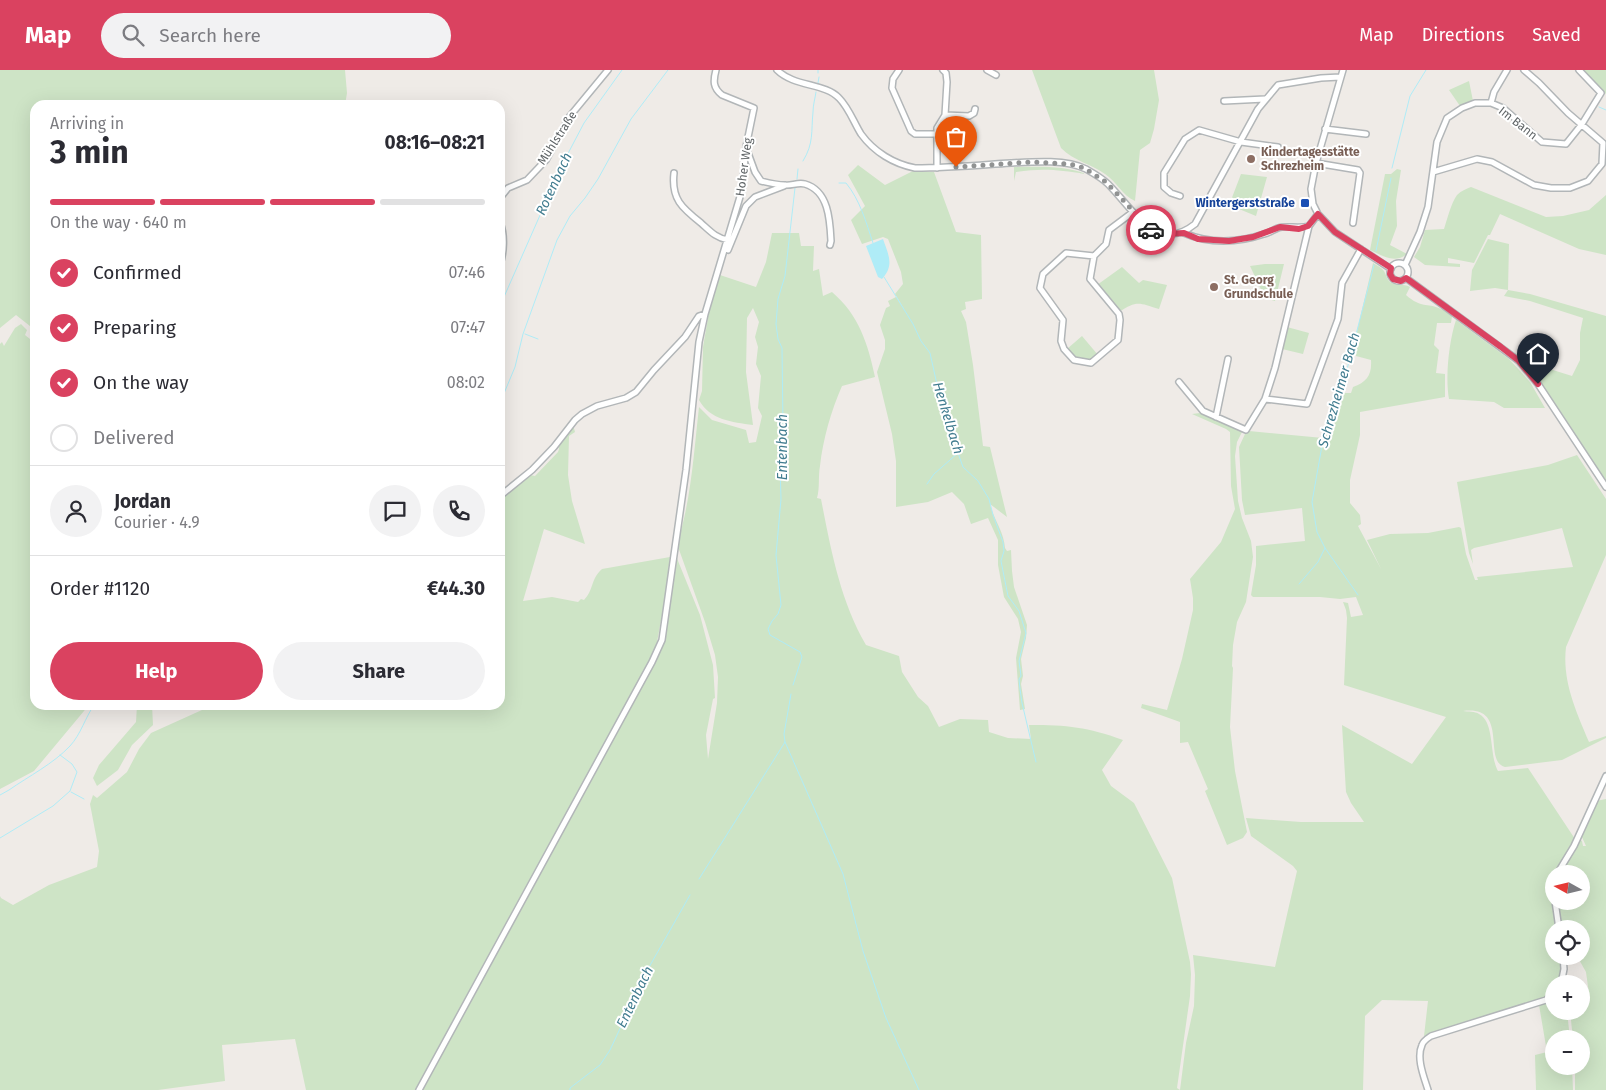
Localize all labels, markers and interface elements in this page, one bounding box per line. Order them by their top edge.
search box [101,13,451,58]
text: Map [25,21,71,49]
icon: search [119,21,147,49]
text: Search here [159,24,261,47]
text: Map [1359,24,1394,46]
text: Directions [1422,24,1504,46]
text: Saved [1532,24,1581,46]
street label: Im Bann [1496,104,1540,142]
street label: Mühlstraße [534,109,580,167]
text: Arriving in [50,114,124,133]
pin [935,116,977,167]
icon: bag [942,123,970,151]
text: 08:16–08:21 [385,131,485,154]
text: 3 min [50,133,129,171]
street label: Hoher Weg [733,136,755,197]
place label: Kindertagesstätte Schrezheim [1261,145,1360,173]
water label: Rotenbach [532,150,576,218]
marker: Kindertagesstätte Schrezheim [1245,153,1257,165]
place label: Wintergerststraße [1195,196,1295,210]
marker: Wintergerststraße [1299,197,1311,209]
courier [1126,205,1176,255]
text: On the way · 640 m [50,213,187,232]
icon: car [1137,216,1165,244]
icon: check [50,259,78,287]
text: Confirmed [93,261,182,284]
text: 07:46 [448,263,485,282]
place label: St. Georg Grundschule [1224,273,1293,301]
marker: St. Georg Grundschule [1208,281,1220,293]
icon: check [50,314,78,342]
text: Preparing [93,316,176,339]
text: 07:47 [450,318,485,337]
water label: Schrezheimer Bach [1314,331,1364,450]
pin [1517,333,1559,384]
icon: home [1524,340,1552,368]
icon: check [50,369,78,397]
text: On the way [93,371,189,394]
text: 08:02 [447,373,485,392]
water label: Henkelbach [929,380,967,456]
water label: Entenbach [774,414,791,480]
text: Delivered [93,426,175,449]
button: person [50,485,102,537]
button: chat [369,485,421,537]
button: phone [433,485,485,537]
text: Jordan [114,490,171,513]
text: Courier · 4.9 [114,513,200,532]
text: Order #1120 [50,577,150,600]
text: €44.30 [427,577,485,600]
button: Help [50,642,263,700]
button: Share [273,642,485,700]
north arrow [1545,865,1590,910]
map controls [1545,865,1590,1075]
button: locate [1545,920,1590,965]
water label: Entenbach [613,964,657,1030]
button: + [1545,975,1590,1020]
button: − [1545,1030,1590,1075]

